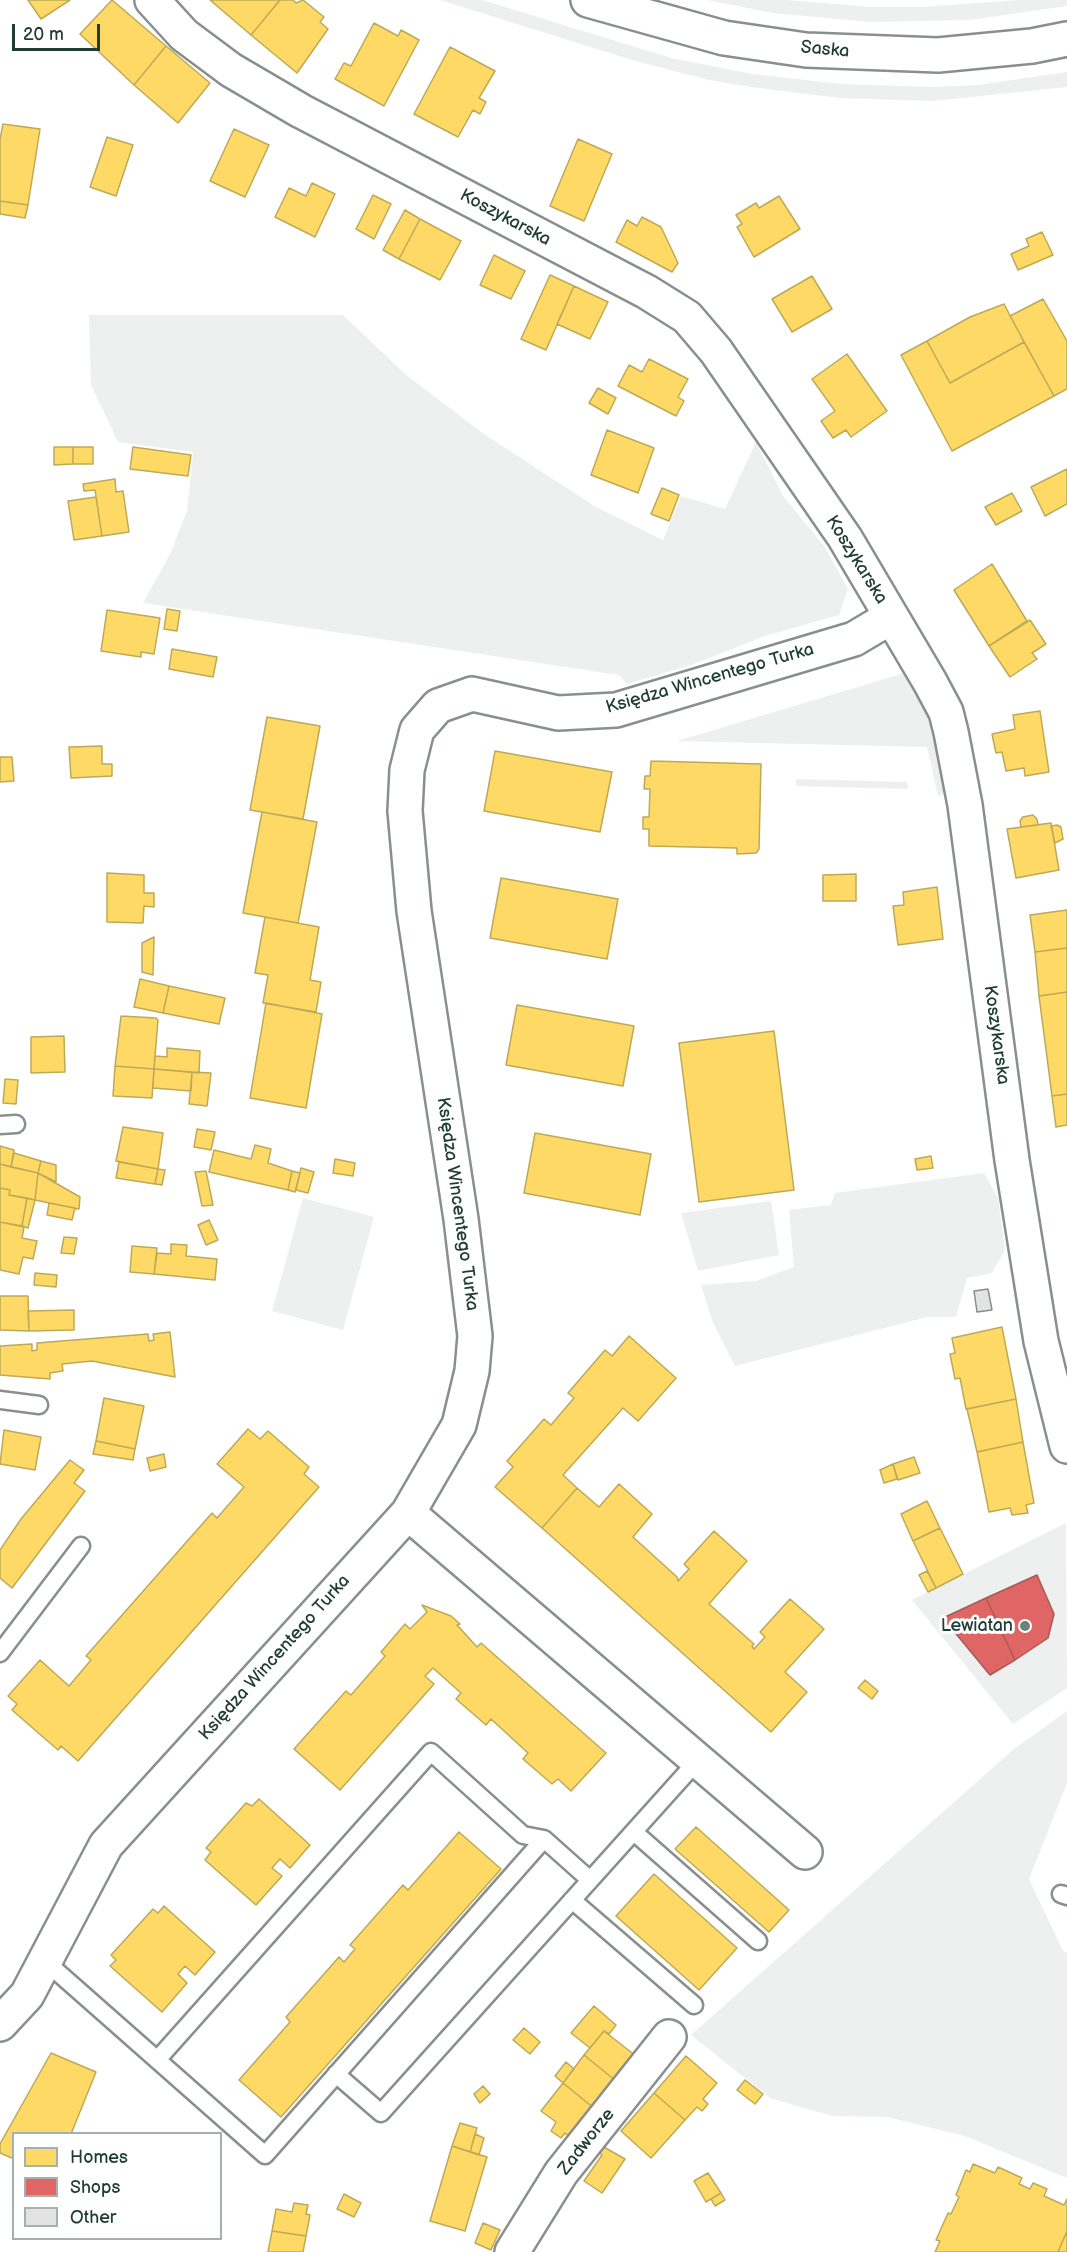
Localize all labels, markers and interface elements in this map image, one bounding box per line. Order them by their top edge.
scale bar [15,12,104,50]
text: 20 m [23,24,64,45]
street label: Saska [800,37,850,63]
street label: Koszykarska [456,185,554,251]
street label: Koszykarska [820,512,892,608]
street label: Księdza Wincentego Turka [604,639,816,719]
street label: Koszykarska [978,984,1014,1086]
street label: Księdza Wincentego Turka [431,1096,483,1312]
street label: Księdza Wincentego Turka [195,1571,355,1745]
place label: Lewiatan [941,1615,1013,1637]
marker: Lewiatan [1018,1619,1032,1633]
street label: Zadworze [554,2104,620,2180]
legend [12,2132,222,2240]
text: Homes [70,2147,128,2168]
text: Shops [70,2177,120,2198]
text: Other [70,2207,116,2228]

